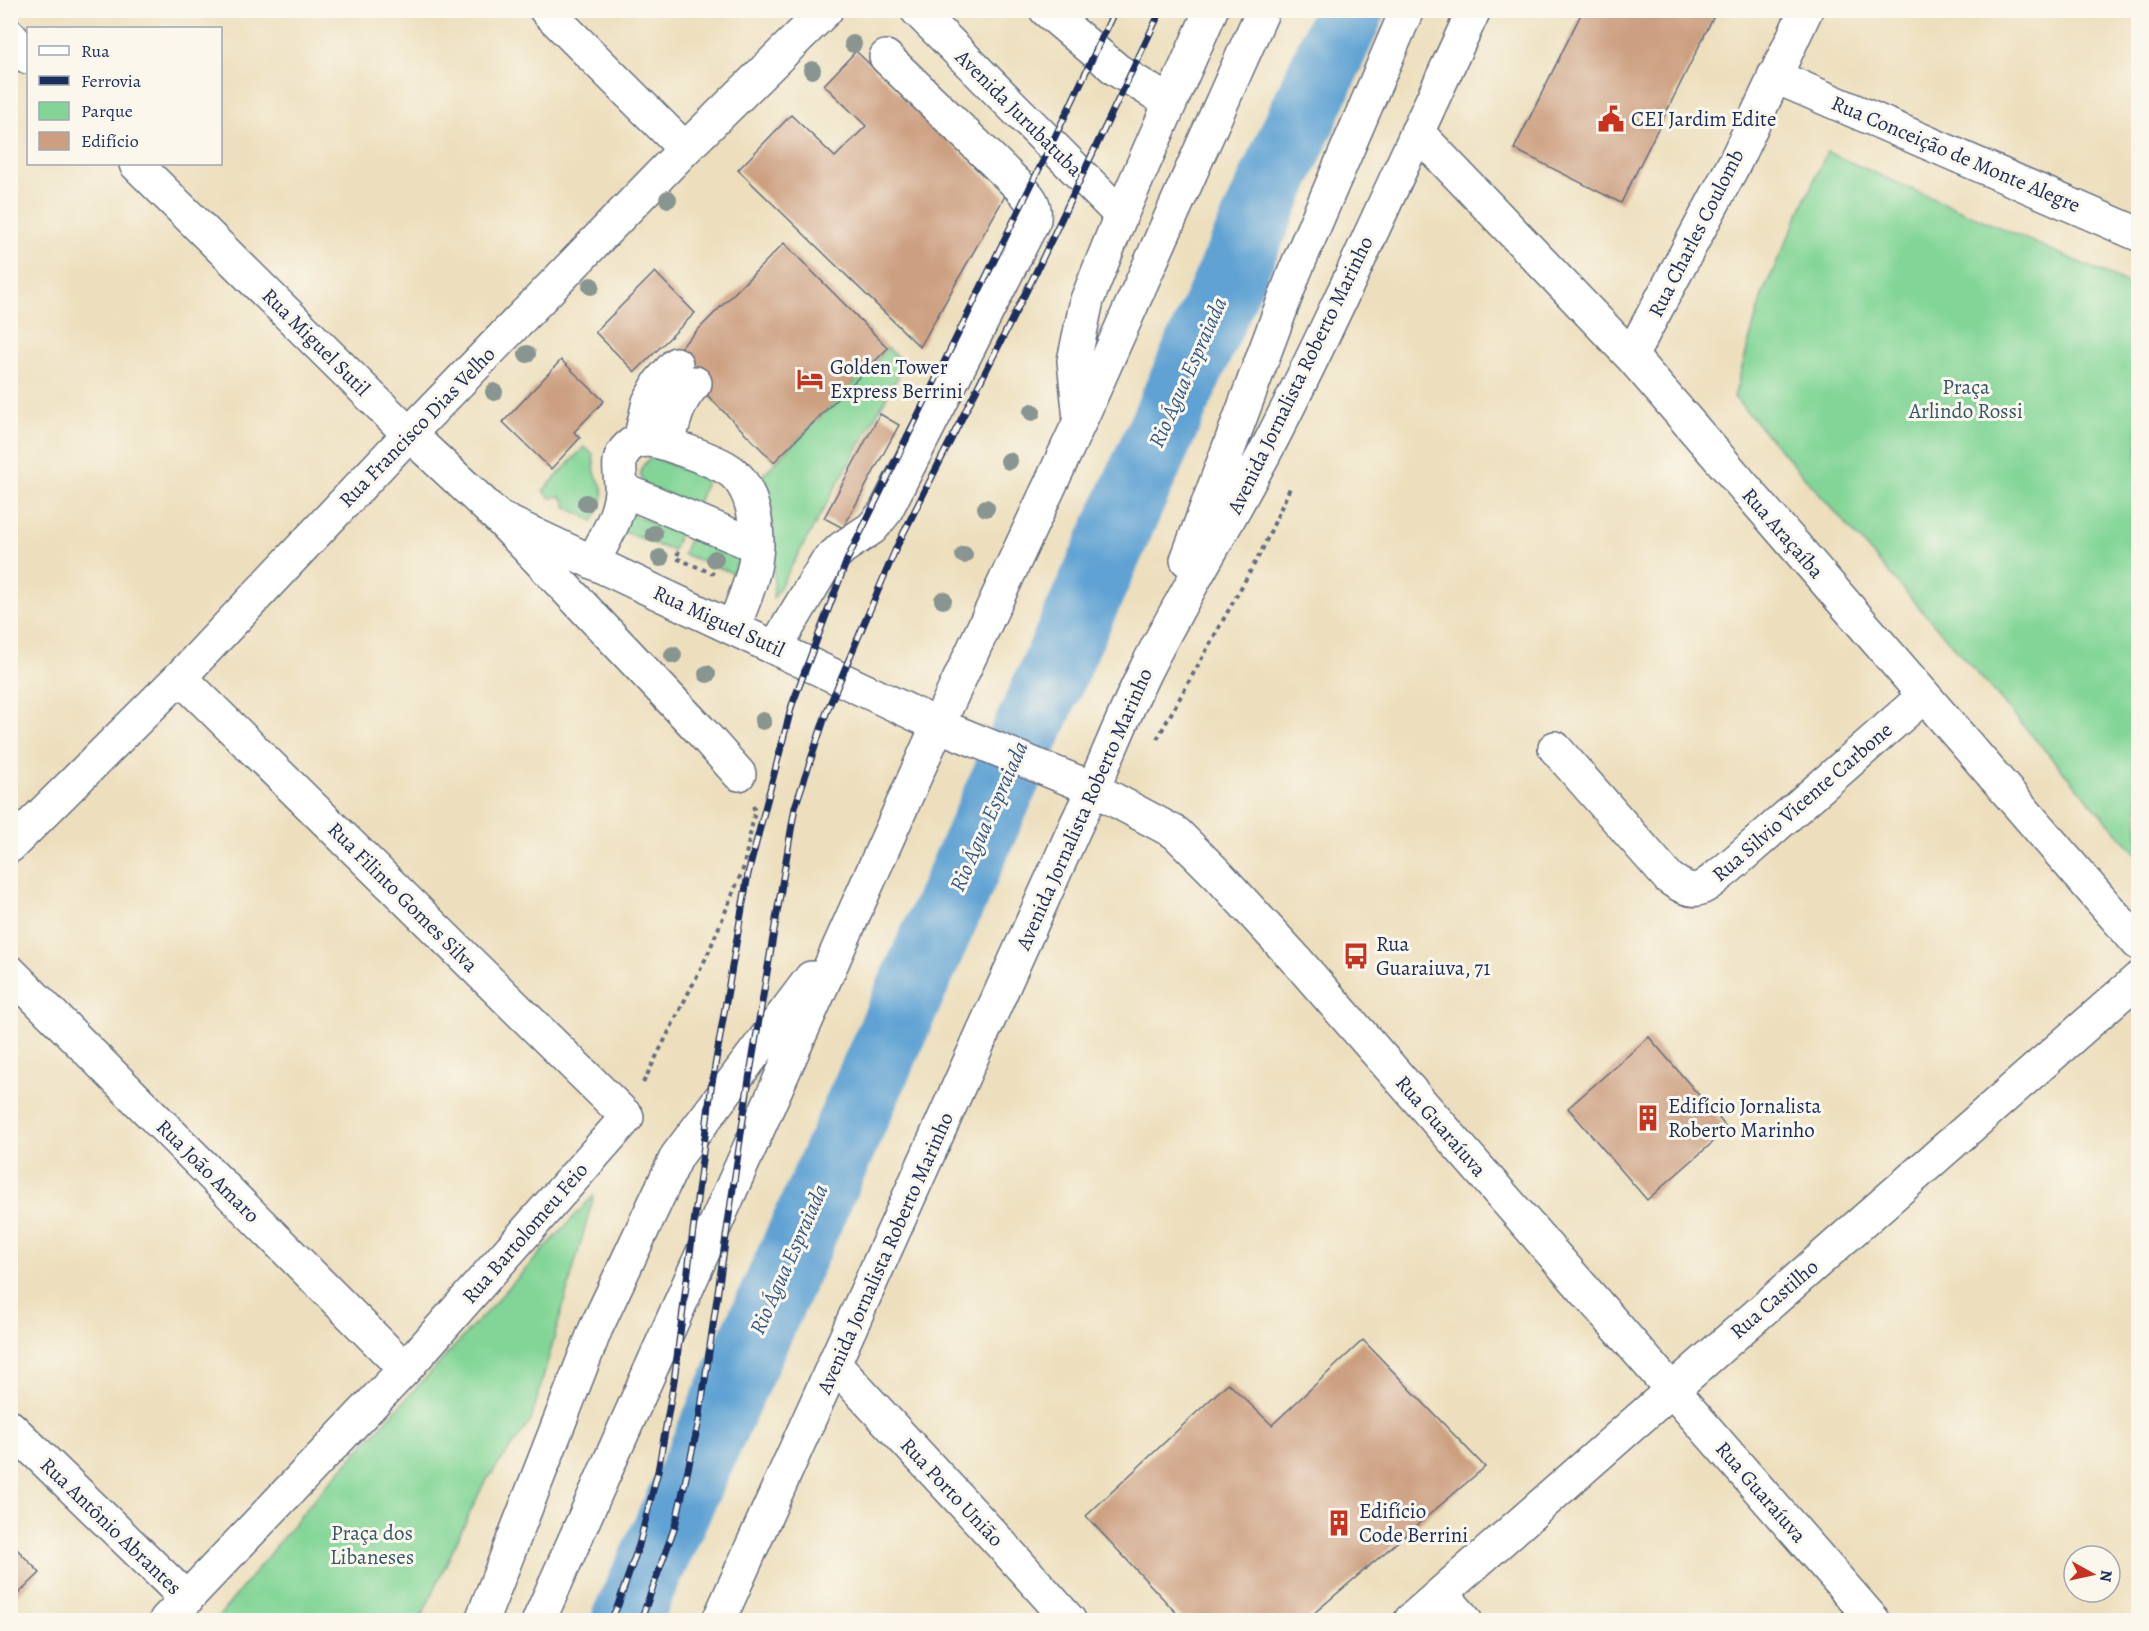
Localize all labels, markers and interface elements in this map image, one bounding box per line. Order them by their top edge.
legend [27,27,222,165]
text: Rua [81,39,110,63]
street label: Avenida Jurubatuba [949,43,1089,183]
text: Ferrovia [81,69,142,93]
street label: Rua Conceição de Monte Alegre [1827,89,2085,219]
text: Parque [81,99,133,123]
public building icon: CEI Jardim Edite [1596,104,1626,134]
place label: CEI Jardim Edite [1631,105,1776,133]
text: Edifício [81,129,139,153]
street label: Rua Charles Coulomb [1642,144,1750,322]
street label: Avenida Jornalista Roberto Marinho [1220,231,1380,520]
street label: Rua Miguel Sutil [256,282,376,402]
water label: Rio Água Espraiada [1141,292,1234,452]
street label: Rua Francisco Dias Velho [333,340,501,514]
place label: Golden Tower Express Berrini [830,353,963,405]
hotel icon: Golden Tower Express Berrini [795,364,825,394]
park label: Praça Arlindo Rossi [1908,373,2023,425]
street label: Rua Araçaíba [1736,482,1830,585]
street label: Rua Miguel Sutil [649,578,789,664]
street label: Avenida Jornalista Roberto Marinho [1009,664,1159,955]
street label: Rua Silvio Vicente Carbone [1706,716,1898,888]
water label: Rio Água Espraiada [942,736,1035,896]
street label: Rua Filinto Gomes Silva [322,816,485,979]
place label: Rua Guaraiuva, 71 [1376,930,1490,982]
bus stop icon: Rua Guaraiuva, 71 [1341,941,1371,971]
street label: Rua Guaraíuva [1389,1069,1493,1183]
place label: Edifício Jornalista Roberto Marinho [1668,1092,1822,1144]
building icon: Edifício Jornalista Roberto Marinho [1633,1103,1663,1133]
street label: Avenida Jornalista Roberto Marinho [810,1108,960,1399]
street label: Rua João Amaro [150,1113,266,1229]
street label: Rua Bartolomeu Feio [456,1156,594,1310]
water label: Rio Água Espraiada [742,1179,835,1339]
street label: Rua Castilho [1724,1253,1824,1345]
street label: Rua Porto União [894,1431,1010,1553]
street label: Rua Guaraíuva [1709,1435,1813,1549]
street label: Rua Antônio Abrantes [34,1451,188,1601]
place label: Edifício Code Berrini [1359,1497,1468,1549]
building icon: Edifício Code Berrini [1324,1508,1354,1538]
park label: Praça dos Libaneses [330,1519,414,1571]
north arrow [2062,1544,2122,1604]
text: N [2094,1569,2118,1584]

